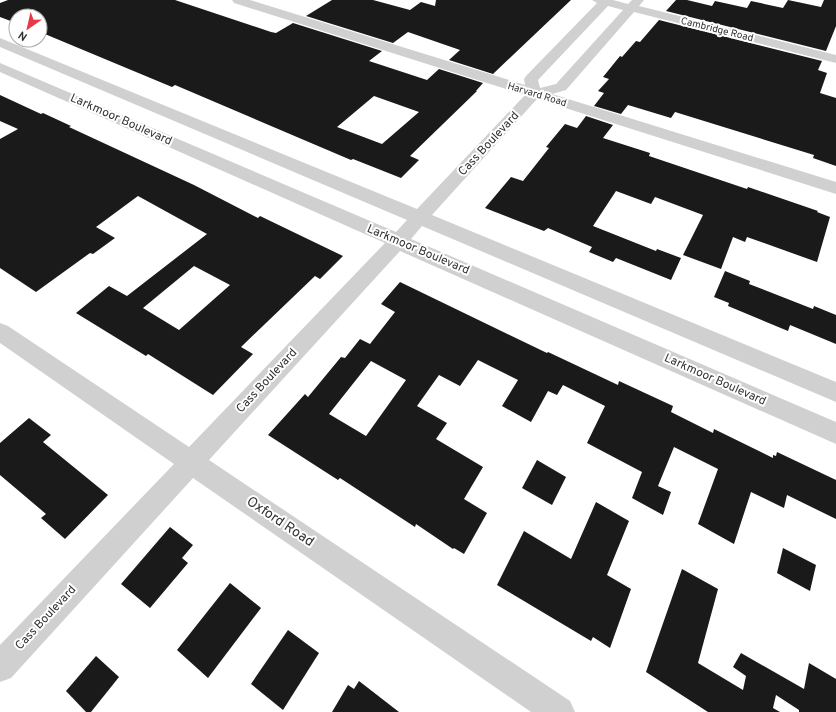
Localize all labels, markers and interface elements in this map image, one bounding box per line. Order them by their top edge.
north arrow [8,8,48,48]
street label: Cambridge Road [679,15,755,45]
text: N [16,27,30,43]
street label: Harvard Road [506,80,568,110]
street label: Larkmoor Boulevard [68,90,174,150]
street label: Cass Boulevard [455,108,523,180]
street label: Larkmoor Boulevard [364,221,472,279]
street label: Cass Boulevard [233,345,301,417]
street label: Larkmoor Boulevard [662,350,768,410]
street label: Oxford Road [243,493,317,551]
street label: Cass Boulevard [12,582,80,654]

